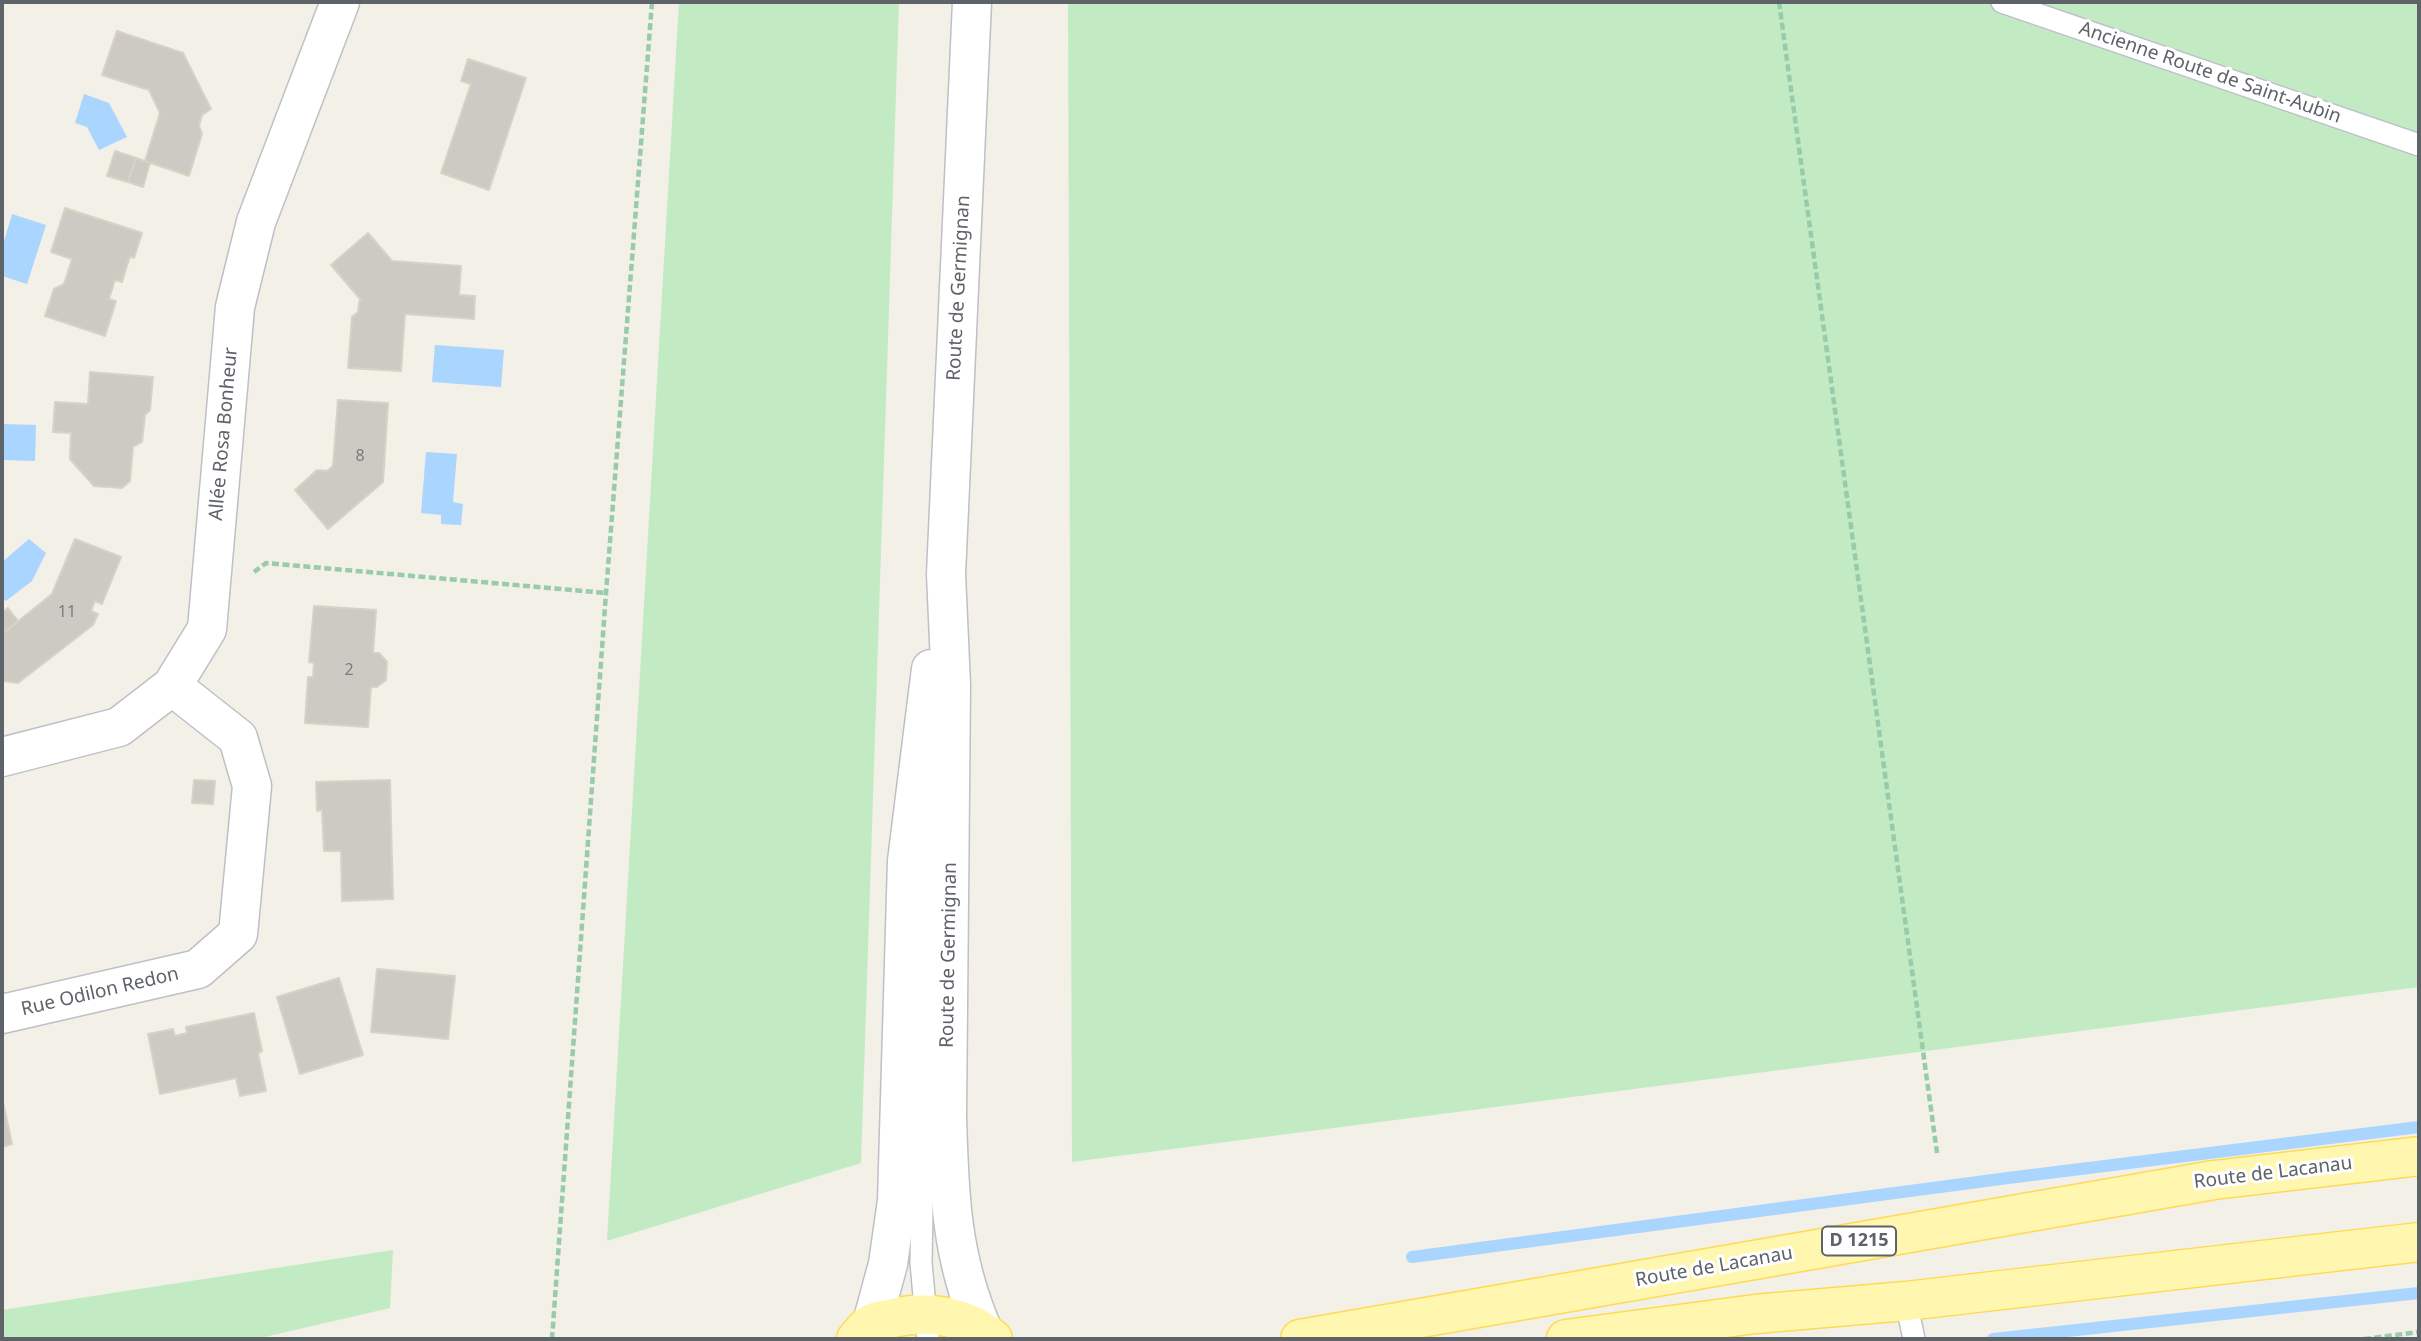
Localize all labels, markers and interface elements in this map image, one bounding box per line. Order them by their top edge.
street label: Ancienne Route de Saint-Aubin [2076,17,2344,129]
street label: Route de Germignan [943,195,975,381]
street label: Allée Rosa Bonheur [205,346,243,522]
house number: 8 [355,446,365,466]
house number: 11 [58,602,76,622]
house number: 2 [344,660,354,680]
street label: Route de Germignan [936,862,962,1048]
street label: Rue Odilon Redon [19,963,181,1021]
street label: Route de Lacanau [2192,1152,2354,1194]
road number: D 1215 [1822,1226,1896,1256]
street label: Route de Lacanau [1634,1242,1794,1292]

